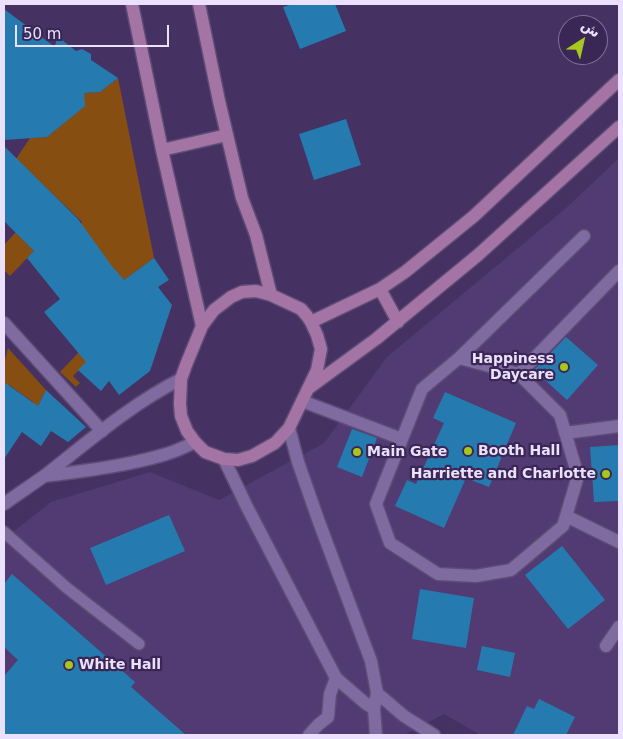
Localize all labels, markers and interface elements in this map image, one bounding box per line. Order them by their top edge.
scale bar [18,15,171,47]
north arrow [558,15,608,65]
text: ش [579,16,604,41]
text: 50 m [23,25,61,43]
place label: Happiness Daycare [472,351,554,384]
marker: Happiness Daycare [558,361,570,373]
place label: Booth Hall [478,443,560,459]
place label: Main Gate [367,444,447,460]
marker: Booth Hall [462,445,474,457]
marker: Main Gate [351,446,363,458]
place label: Harriette and Charlotte [411,466,596,482]
marker: Harriette and Charlotte [600,468,612,480]
place label: White Hall [79,657,161,673]
marker: White Hall [63,659,75,671]

